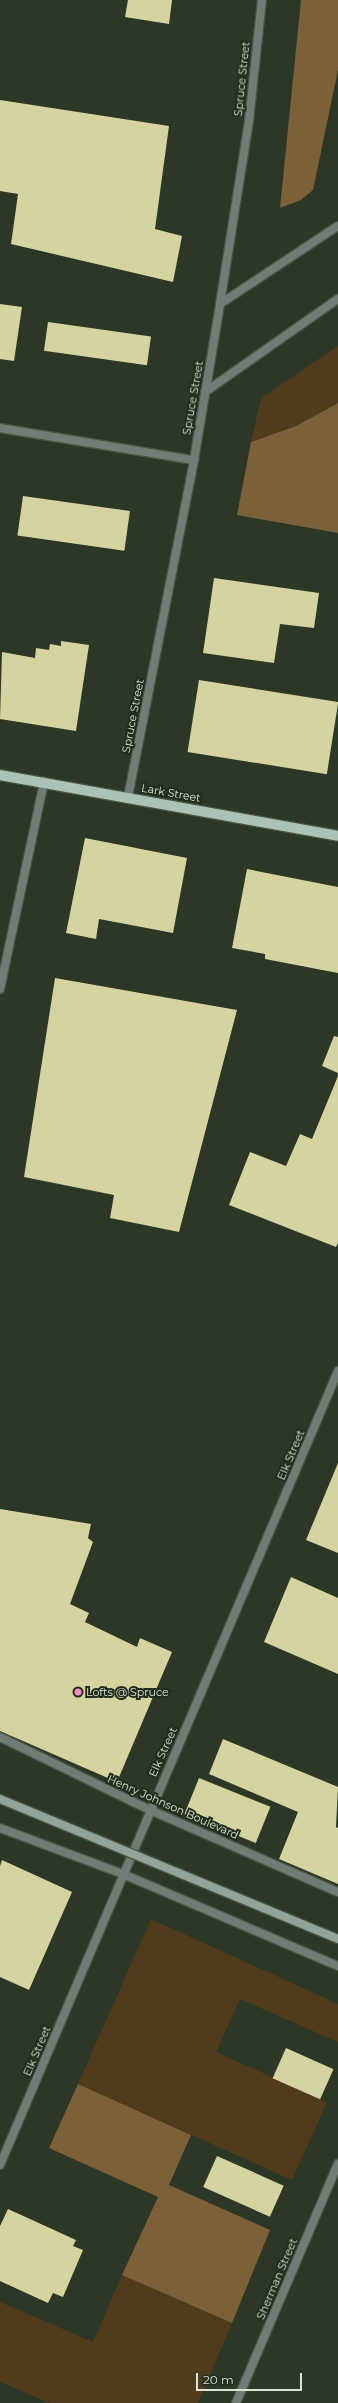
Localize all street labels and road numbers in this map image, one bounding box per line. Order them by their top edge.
street label: Spruce Street [232,41,252,117]
street label: Spruce Street [180,360,206,436]
street label: Spruce Street [119,678,147,754]
street label: Lark Street [140,781,202,805]
street label: Elk Street [275,1428,307,1482]
street label: Elk Street [146,1725,180,1779]
street label: Henry Johnson Boulevard [105,1772,241,1842]
street label: Elk Street [21,2024,53,2078]
street label: Sherman Street [254,2236,300,2322]

